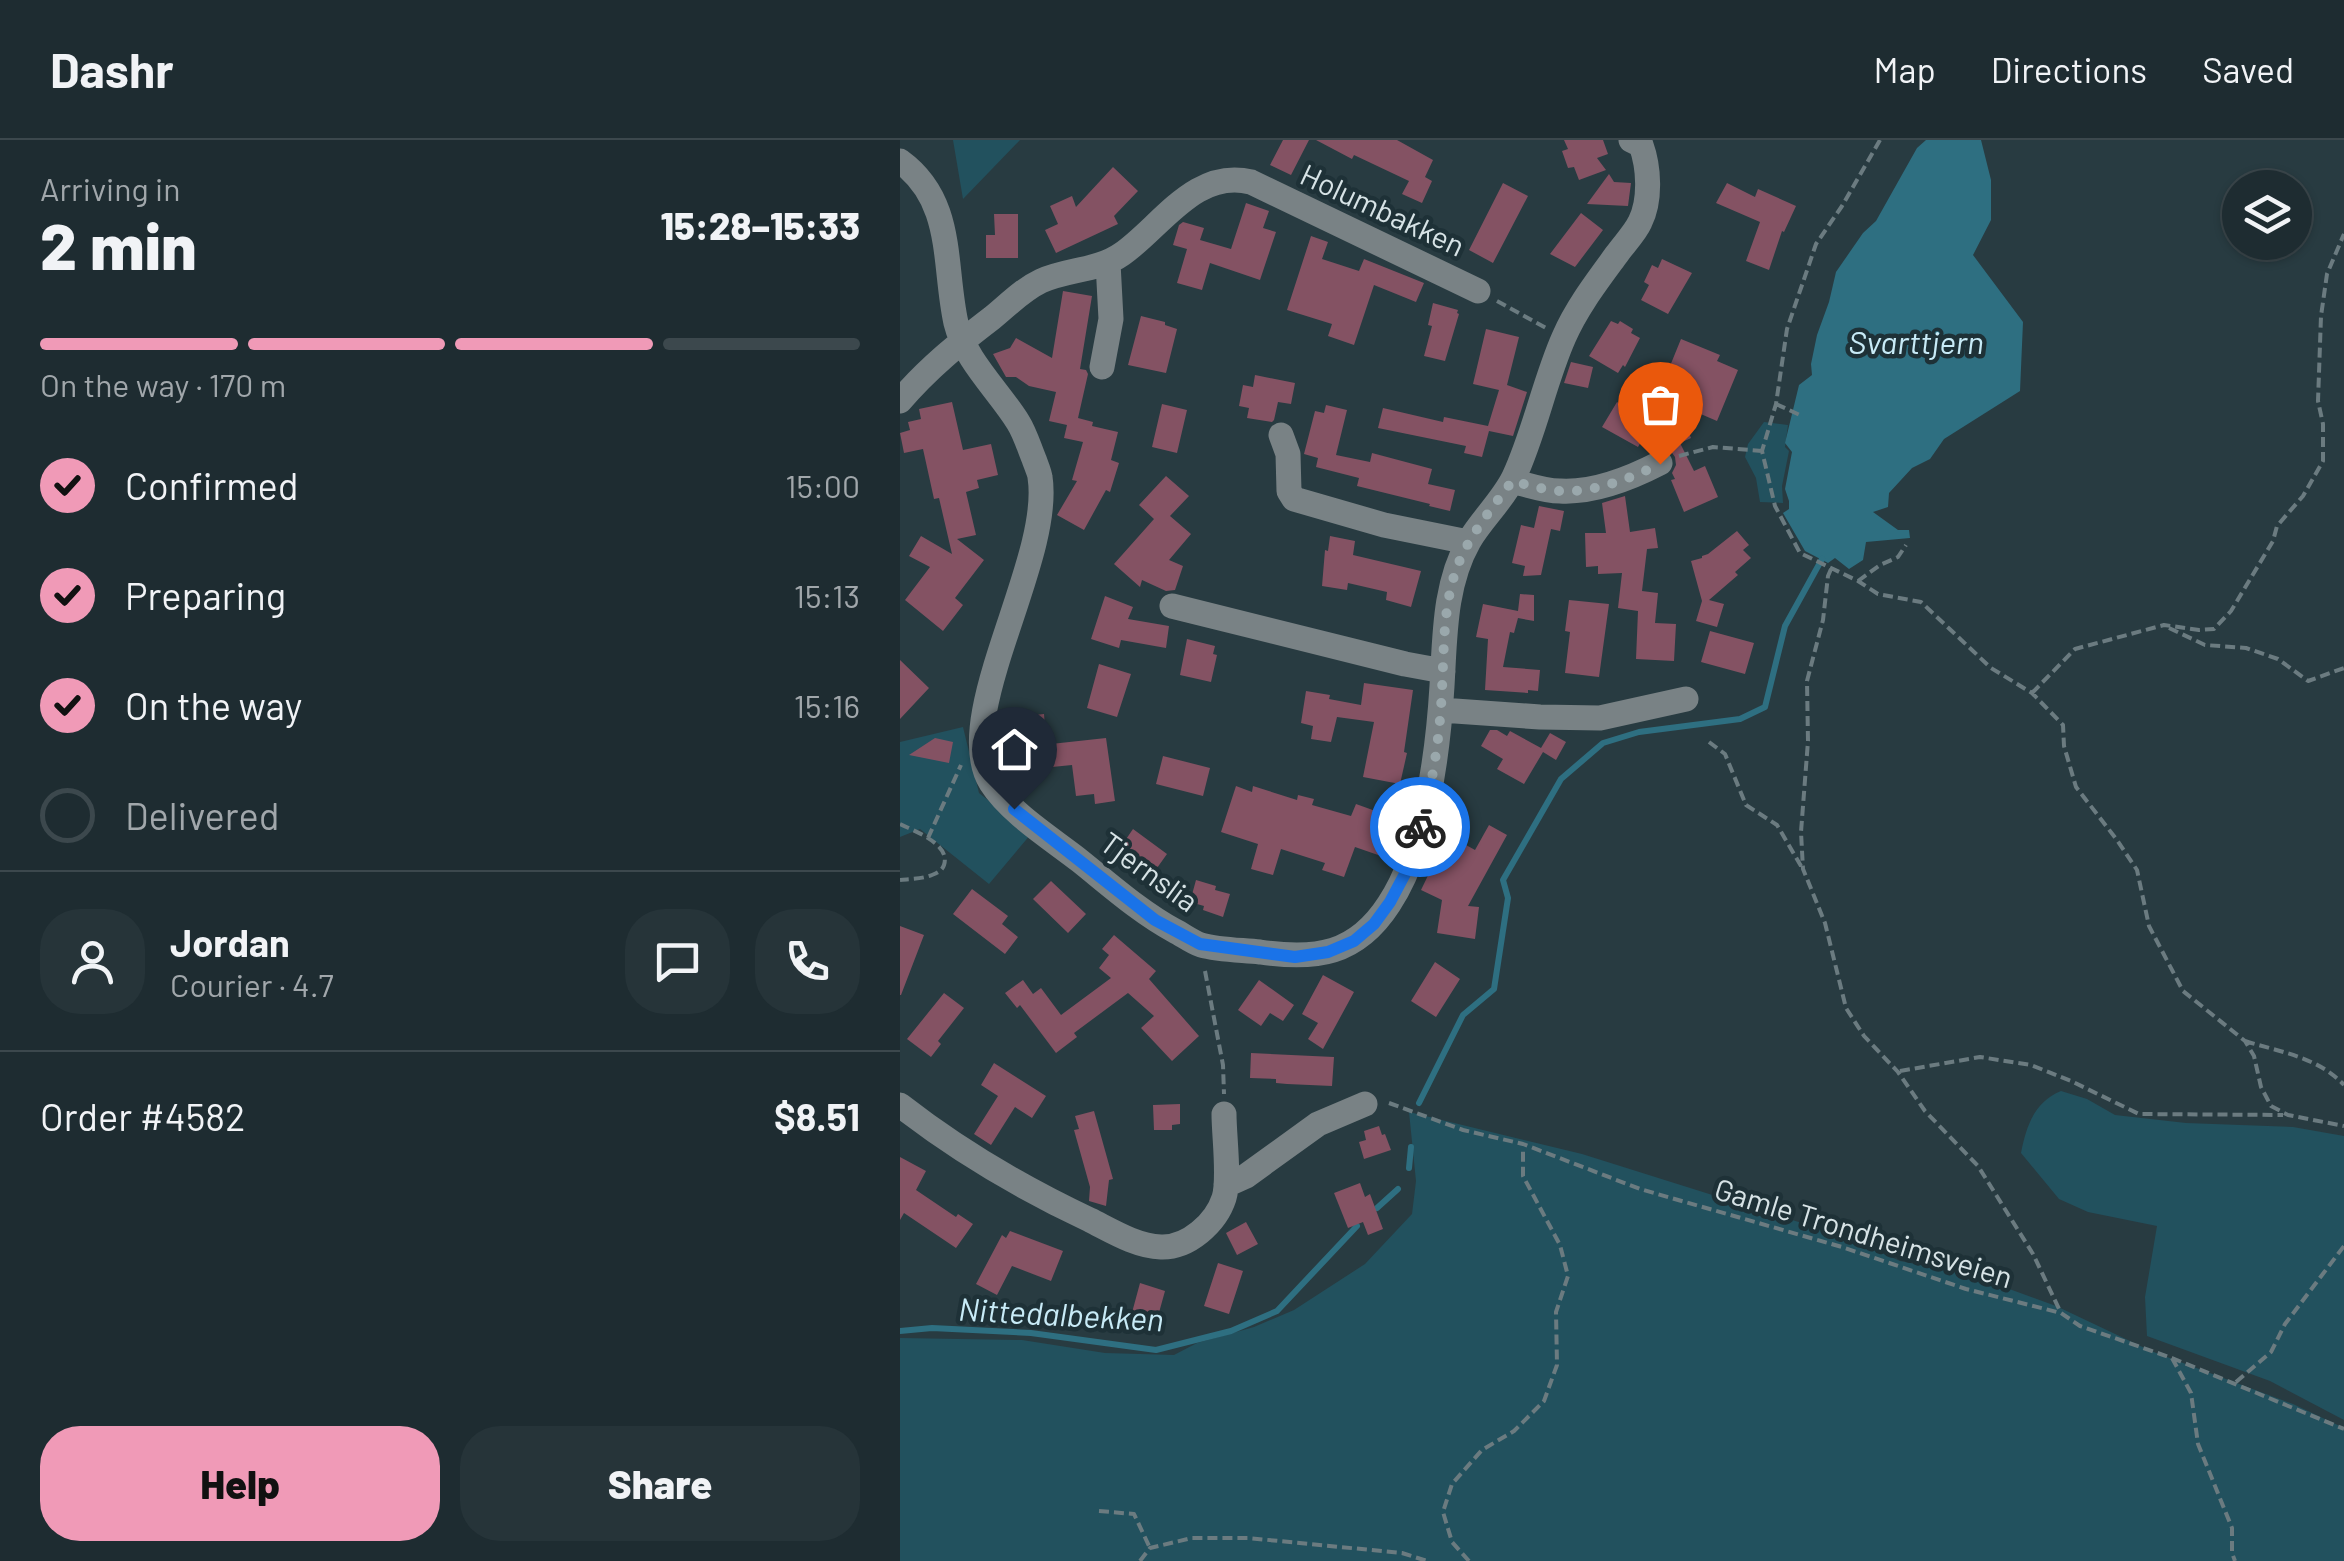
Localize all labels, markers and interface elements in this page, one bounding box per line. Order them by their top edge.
text: Dashr [50,40,174,98]
text: Map [1874,48,1936,90]
text: Directions [1991,48,2147,90]
text: Saved [2202,48,2294,90]
street label: Holumbakken [1295,155,1471,263]
text: Arriving in [40,169,180,207]
map controls [2222,170,2312,260]
button: layers [2222,170,2312,260]
text: 15:28–15:33 [661,202,860,248]
text: 2 min [40,205,197,283]
water label: Svarttjern [1848,322,1984,360]
pin [1618,362,1703,465]
text: On the way · 170 m [40,365,286,403]
icon: bag [1633,377,1688,432]
icon: check [40,458,95,513]
text: Confirmed [125,462,298,508]
text: 15:00 [785,466,860,504]
icon: check [40,568,95,623]
text: Preparing [125,572,286,618]
text: 15:13 [794,576,860,614]
icon: check [40,678,95,733]
text: On the way [125,682,302,728]
text: 15:16 [794,686,860,724]
pin [972,707,1057,810]
icon: home [987,722,1042,777]
courier [1370,777,1470,877]
text: Delivered [125,792,279,838]
icon: bike [1393,800,1448,855]
street label: Tjernslia [1094,824,1206,918]
button: person [40,909,145,1014]
button: chat [625,909,730,1014]
button: phone [755,909,860,1014]
text: Jordan [170,919,290,965]
text: Courier · 4.7 [170,965,334,1003]
text: Order #4582 [40,1093,245,1139]
text: $8.51 [774,1093,860,1139]
street label: Gamle Trondheimsveien [1711,1170,2017,1294]
water label: Nittedalbekken [957,1289,1165,1337]
button: Help [40,1426,440,1541]
button: Share [460,1426,860,1541]

